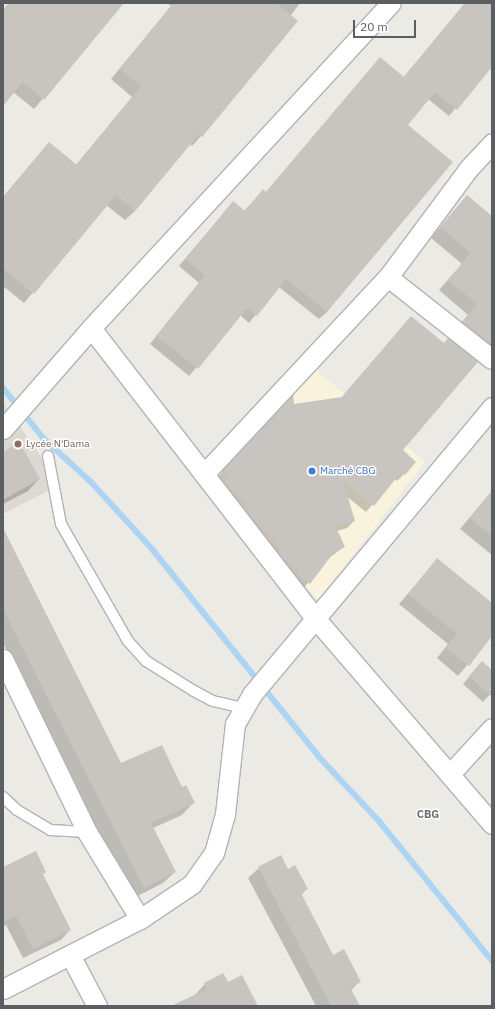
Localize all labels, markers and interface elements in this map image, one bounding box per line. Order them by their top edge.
scale bar [355,12,418,38]
text: 20 m [360,19,388,34]
place label: Lycée N'Dama [26,438,89,450]
marker: Lycée N'Dama [13,439,23,449]
place label: Marché CBG [320,465,375,477]
marker: Marché CBG [307,466,317,476]
district label: CBG [417,807,439,821]

